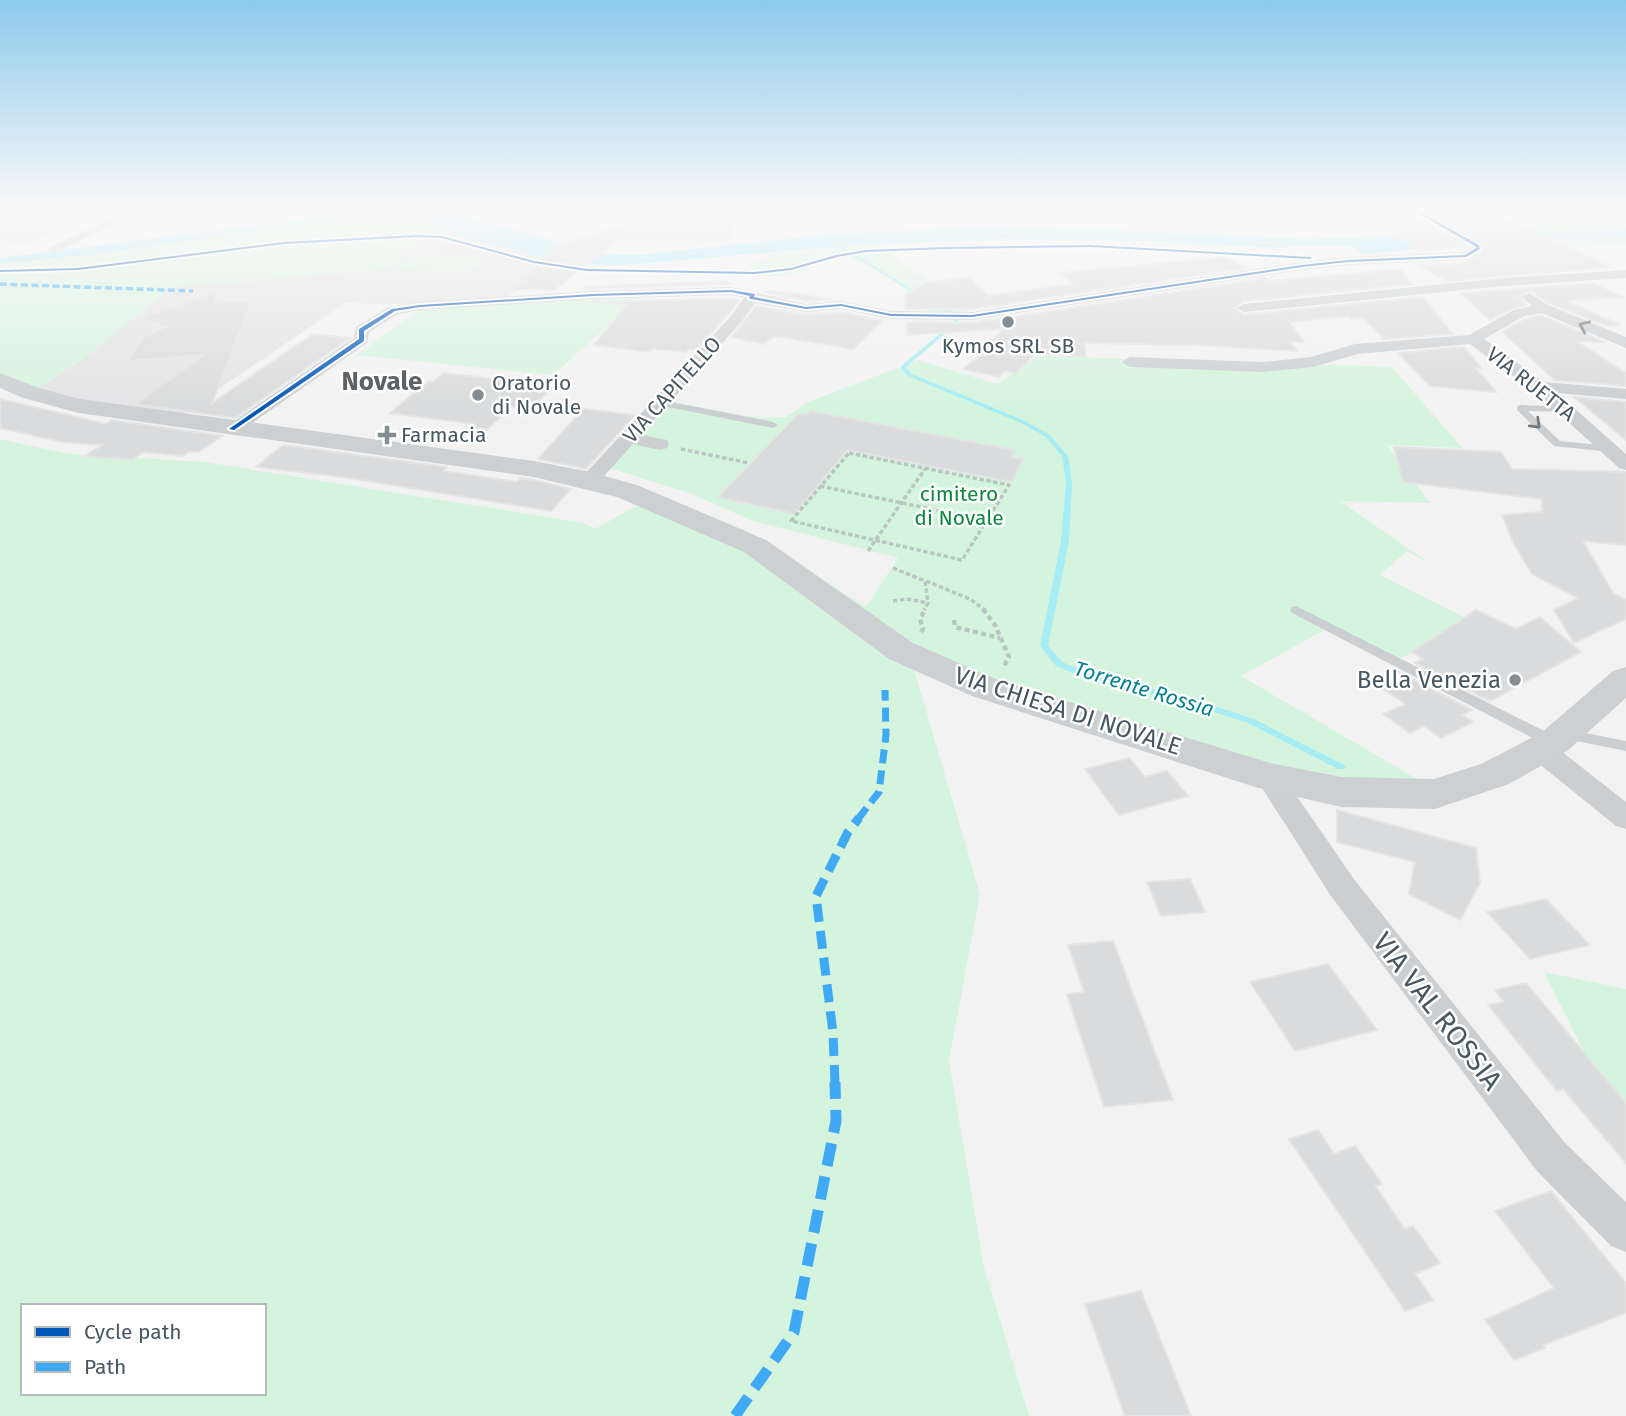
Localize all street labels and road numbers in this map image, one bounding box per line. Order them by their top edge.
street label: VIA CAPITELLO [617,331,727,449]
street label: VIA RUETTA [1481,341,1581,427]
street label: VIA CHIESA DI NOVALE [951,661,1185,761]
street label: VIA VAL ROSSIA [1366,926,1509,1096]

